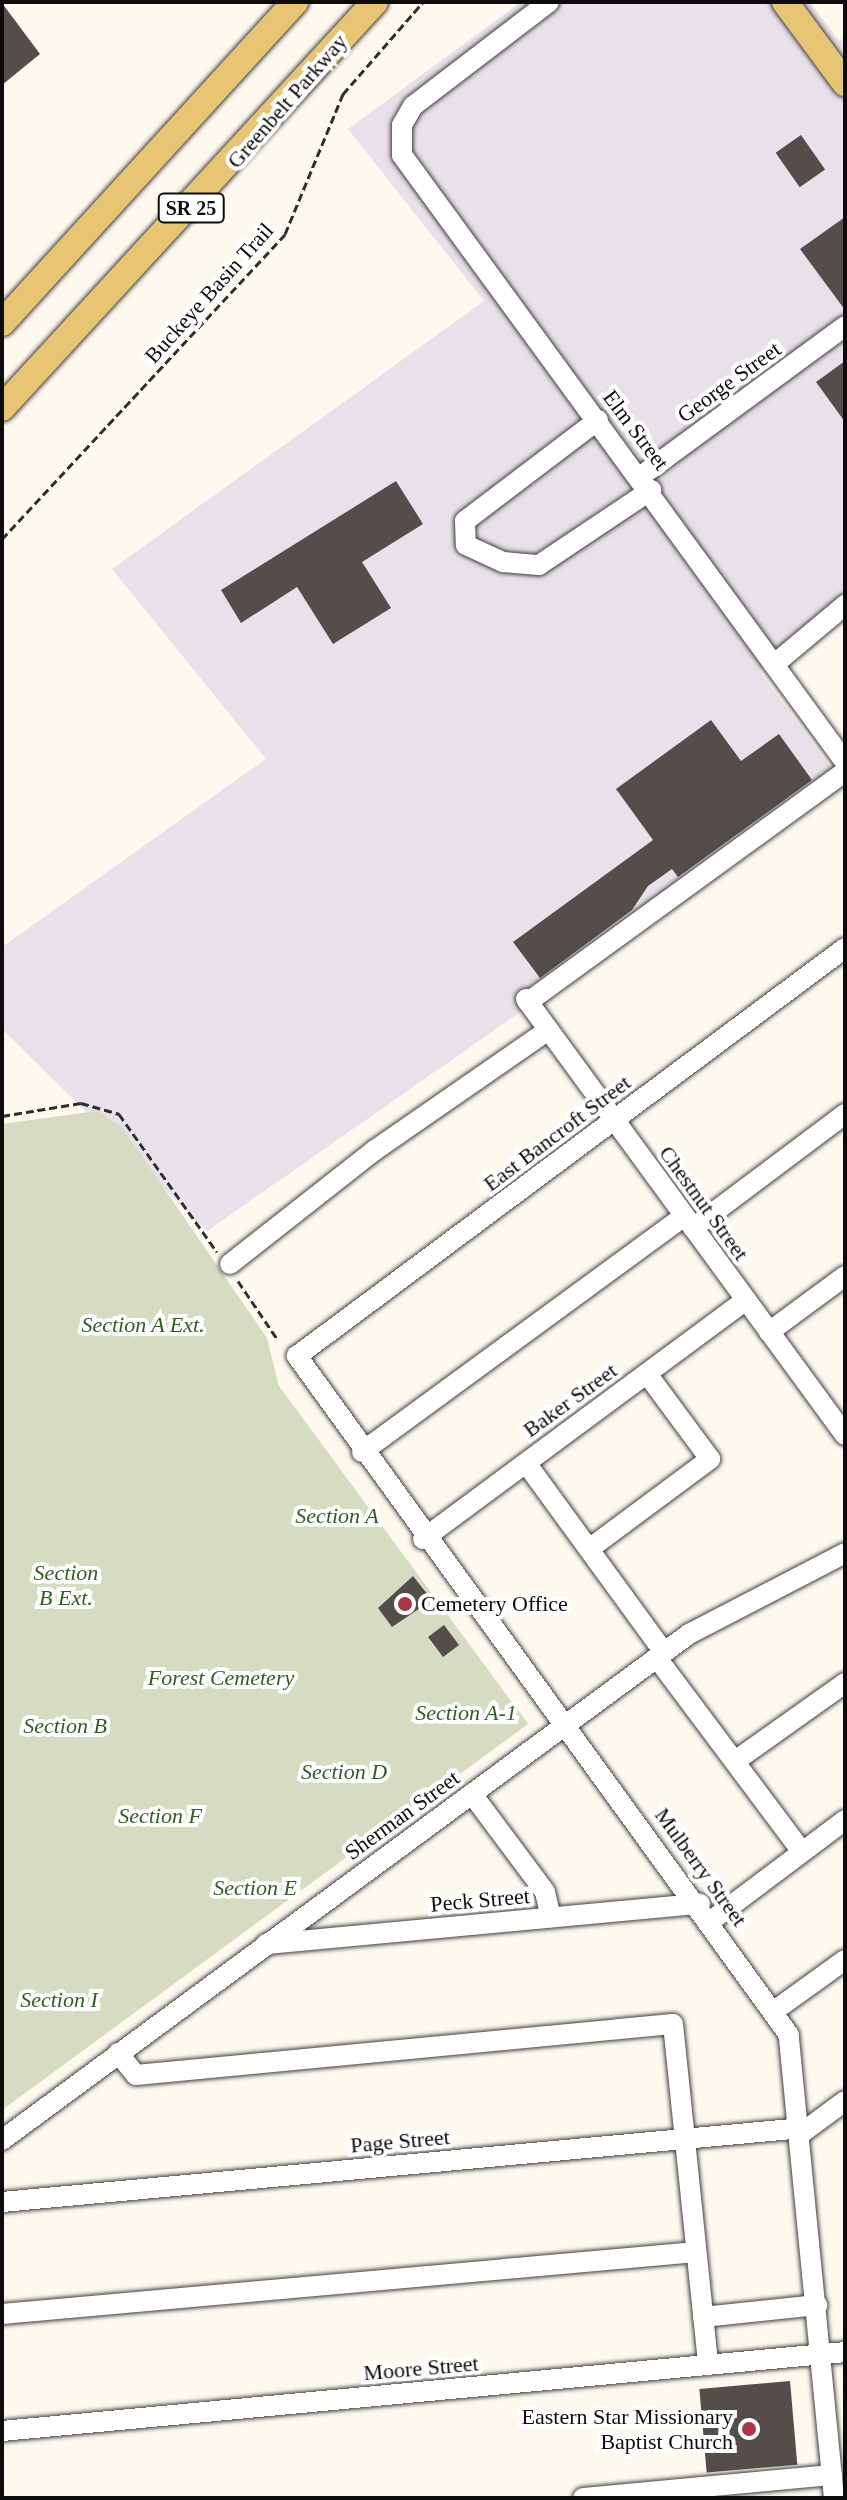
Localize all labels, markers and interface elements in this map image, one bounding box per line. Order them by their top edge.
street label: Greenbelt Parkway [222,28,352,174]
road number: SR 25 [157,192,225,224]
street label: Buckeye Basin Trail [139,217,279,369]
street label: George Street [672,336,786,428]
street label: Elm Street [597,385,675,475]
street label: East Bancroft Street [478,1069,636,1197]
street label: Chestnut Street [654,1141,754,1265]
park label: Section A Ext. [81,1312,205,1338]
street label: Baker Street [518,1357,622,1443]
park label: Section A [295,1503,379,1529]
park label: Section B Ext. [34,1559,98,1610]
place label: Cemetery Office [421,1591,568,1617]
marker: Cemetery Office [396,1595,414,1613]
park label: Forest Cemetery [148,1665,294,1691]
park label: Section A-1 [415,1700,517,1726]
park label: Section B [23,1713,107,1739]
park label: Section D [301,1759,387,1785]
street label: Sherman Street [340,1765,464,1865]
park label: Section F [118,1803,202,1829]
street label: Mulberry Street [649,1803,753,1931]
park label: Section E [213,1875,297,1901]
street label: Peck Street [429,1883,531,1917]
park label: Section I [20,1987,98,2013]
street label: Page Street [349,2124,451,2158]
street label: Moore Street [362,2350,480,2386]
place label: Eastern Star Missionary Baptist Church [522,2403,733,2454]
marker: Eastern Star Missionary Baptist Church [740,2420,758,2438]

